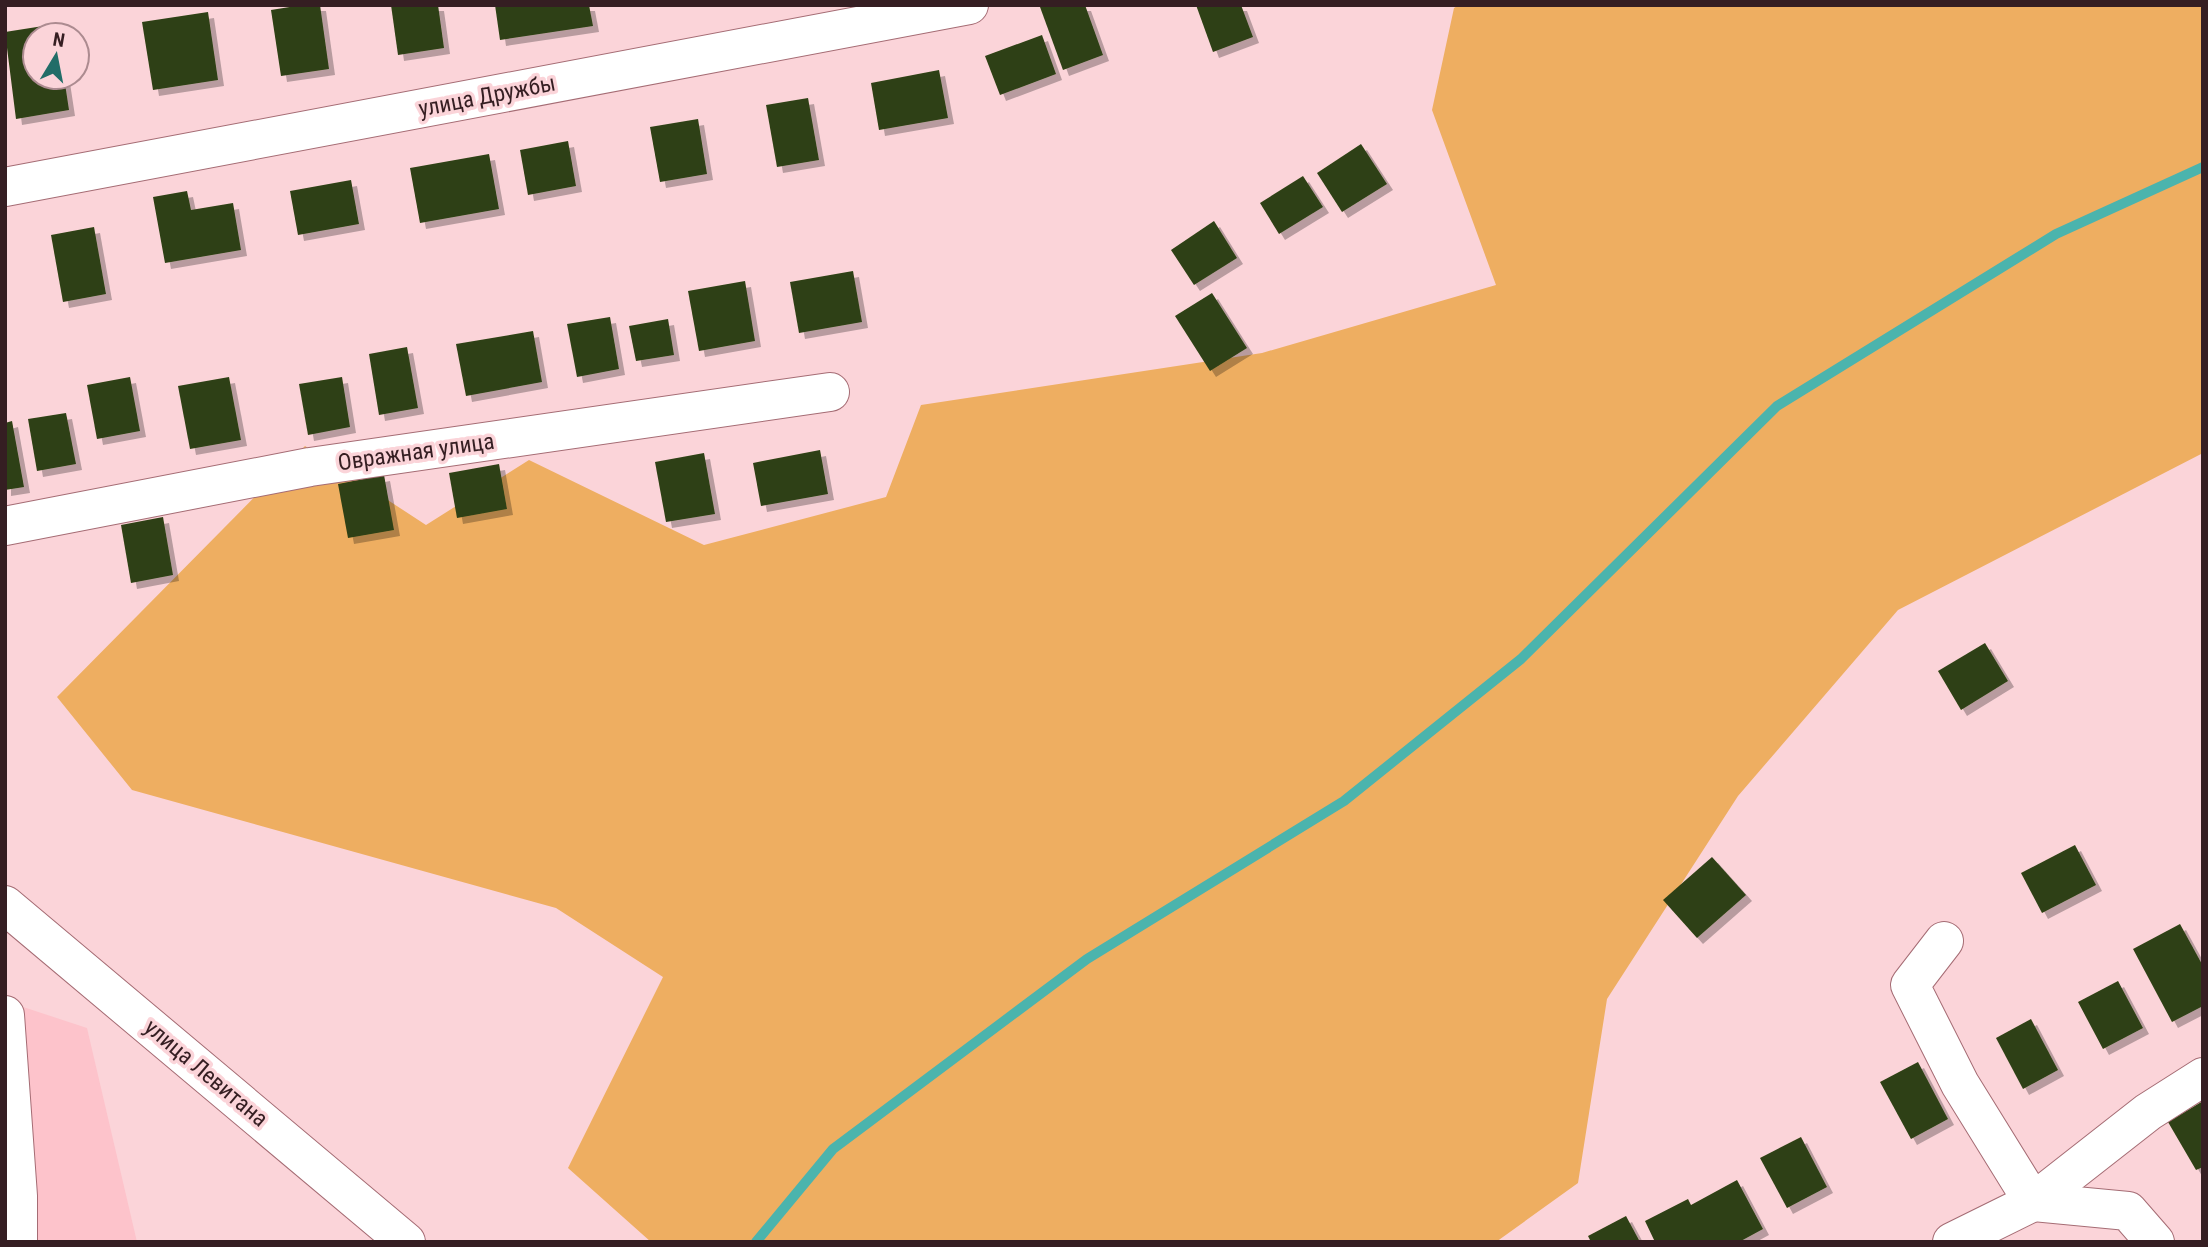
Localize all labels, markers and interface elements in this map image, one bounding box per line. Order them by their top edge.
north arrow [21,21,91,91]
text: N [51,27,67,52]
street label: улица Дружбы [416,69,558,123]
street label: Овражная улица [336,428,496,476]
street label: улица Левитана [139,1014,273,1132]

